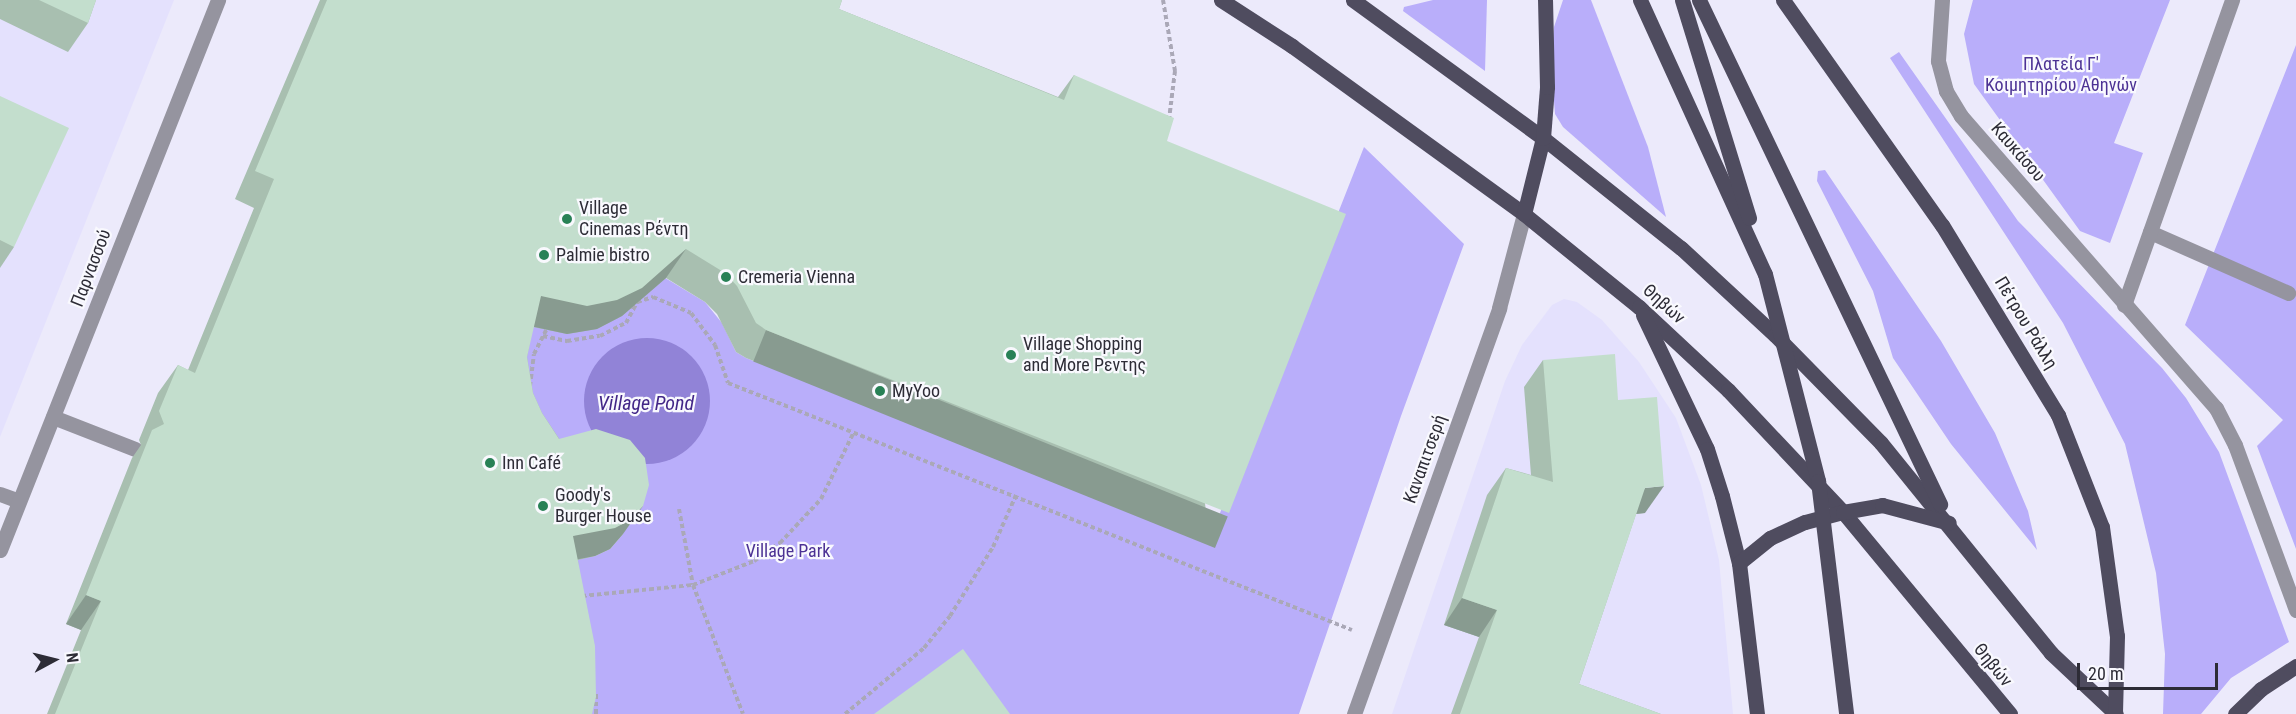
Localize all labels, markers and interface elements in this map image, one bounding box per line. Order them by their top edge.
park label: Πλατεία Γ' Κοιμητηρίου Αθηνών [1985,54,2137,97]
street label: Καυκάσου [1986,118,2050,186]
place label: Village Cinemas Ρέντη [579,198,689,240]
marker: Village Cinemas Ρέντη [560,212,574,226]
street label: Παρνασσού [66,226,116,310]
place label: Palmie bistro [556,244,650,266]
marker: Palmie bistro [537,248,551,262]
place label: Cremeria Vienna [738,266,855,288]
marker: Cremeria Vienna [719,270,733,284]
street label: Πέτρου Ράλλη [1990,273,2062,373]
street label: Θηβών [1638,279,1690,329]
place label: Village Shopping and More Ρεντης [1023,334,1146,376]
marker: Village Shopping and More Ρεντης [1004,348,1018,362]
place label: MyYoo [892,380,940,402]
marker: MyYoo [873,384,887,398]
water label: Village Pond [598,391,694,415]
street label: Καναπιτσερή [1399,412,1451,506]
place label: Inn Café [502,452,561,474]
marker: Inn Café [483,456,497,470]
place label: Goody's Burger House [555,485,651,528]
marker: Goody's Burger House [536,499,550,513]
park label: Village Park [746,540,830,562]
north arrow [24,630,84,690]
street label: Θηβών [1969,639,2017,691]
scale bar [2080,651,2221,689]
text: N [62,652,82,664]
text: 20 m [2088,663,2123,684]

